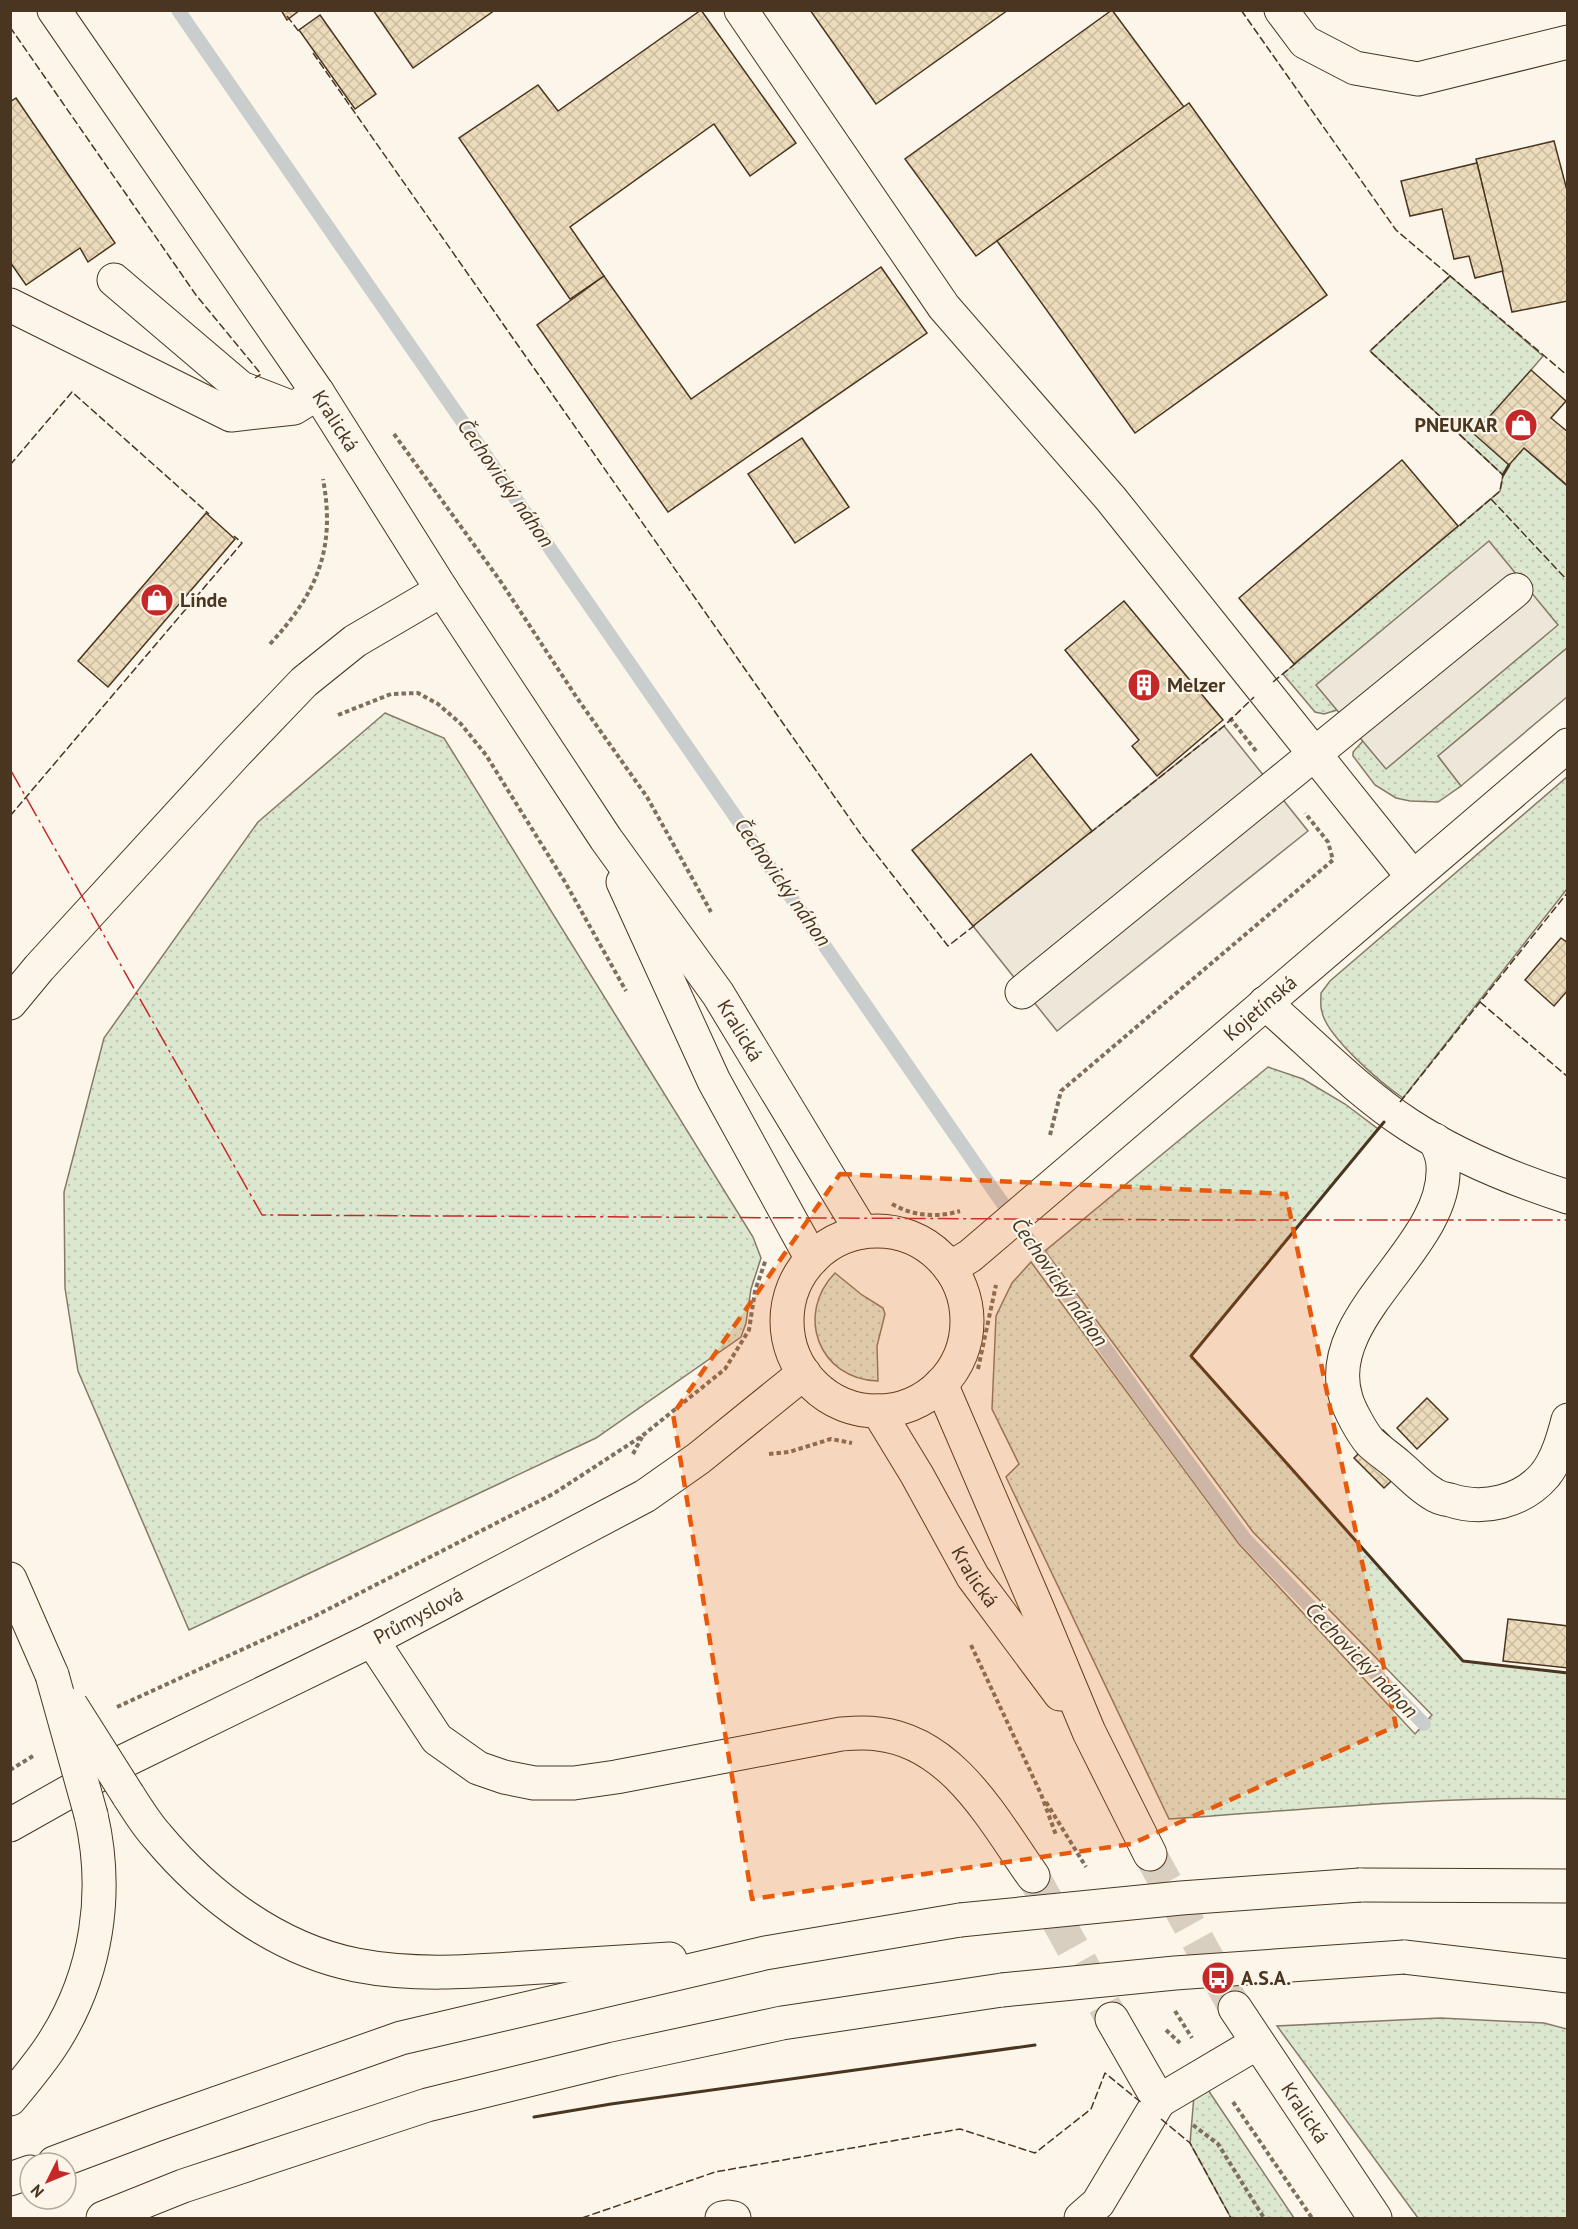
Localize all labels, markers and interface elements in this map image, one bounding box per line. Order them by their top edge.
street label: Kralická [306,385,365,457]
shop icon: PNEUKAR [1503,407,1539,443]
place label: PNEUKAR [1415,412,1498,438]
water label: Čechovický náhon [452,413,560,553]
shop icon: Linde [139,582,175,618]
place label: Linde [180,587,228,613]
building icon: Melzer [1126,667,1162,703]
place label: Melzer [1167,672,1225,698]
water label: Čechovický náhon [729,812,837,952]
street label: Kojetínská [1218,969,1302,1047]
street label: Kralická [711,995,769,1066]
water label: Čechovický náhon [1006,1212,1114,1352]
street label: Kralická [946,1541,1004,1613]
street label: Průmyslová [369,1581,468,1650]
water label: Čechovický náhon [1300,1596,1424,1724]
bus stop icon: A.S.A. [1200,1960,1236,1996]
place label: A.S.A. [1241,1965,1291,1991]
street label: Kralická [1275,2077,1335,2148]
north arrow [18,2151,78,2211]
text: N [26,2181,48,2202]

